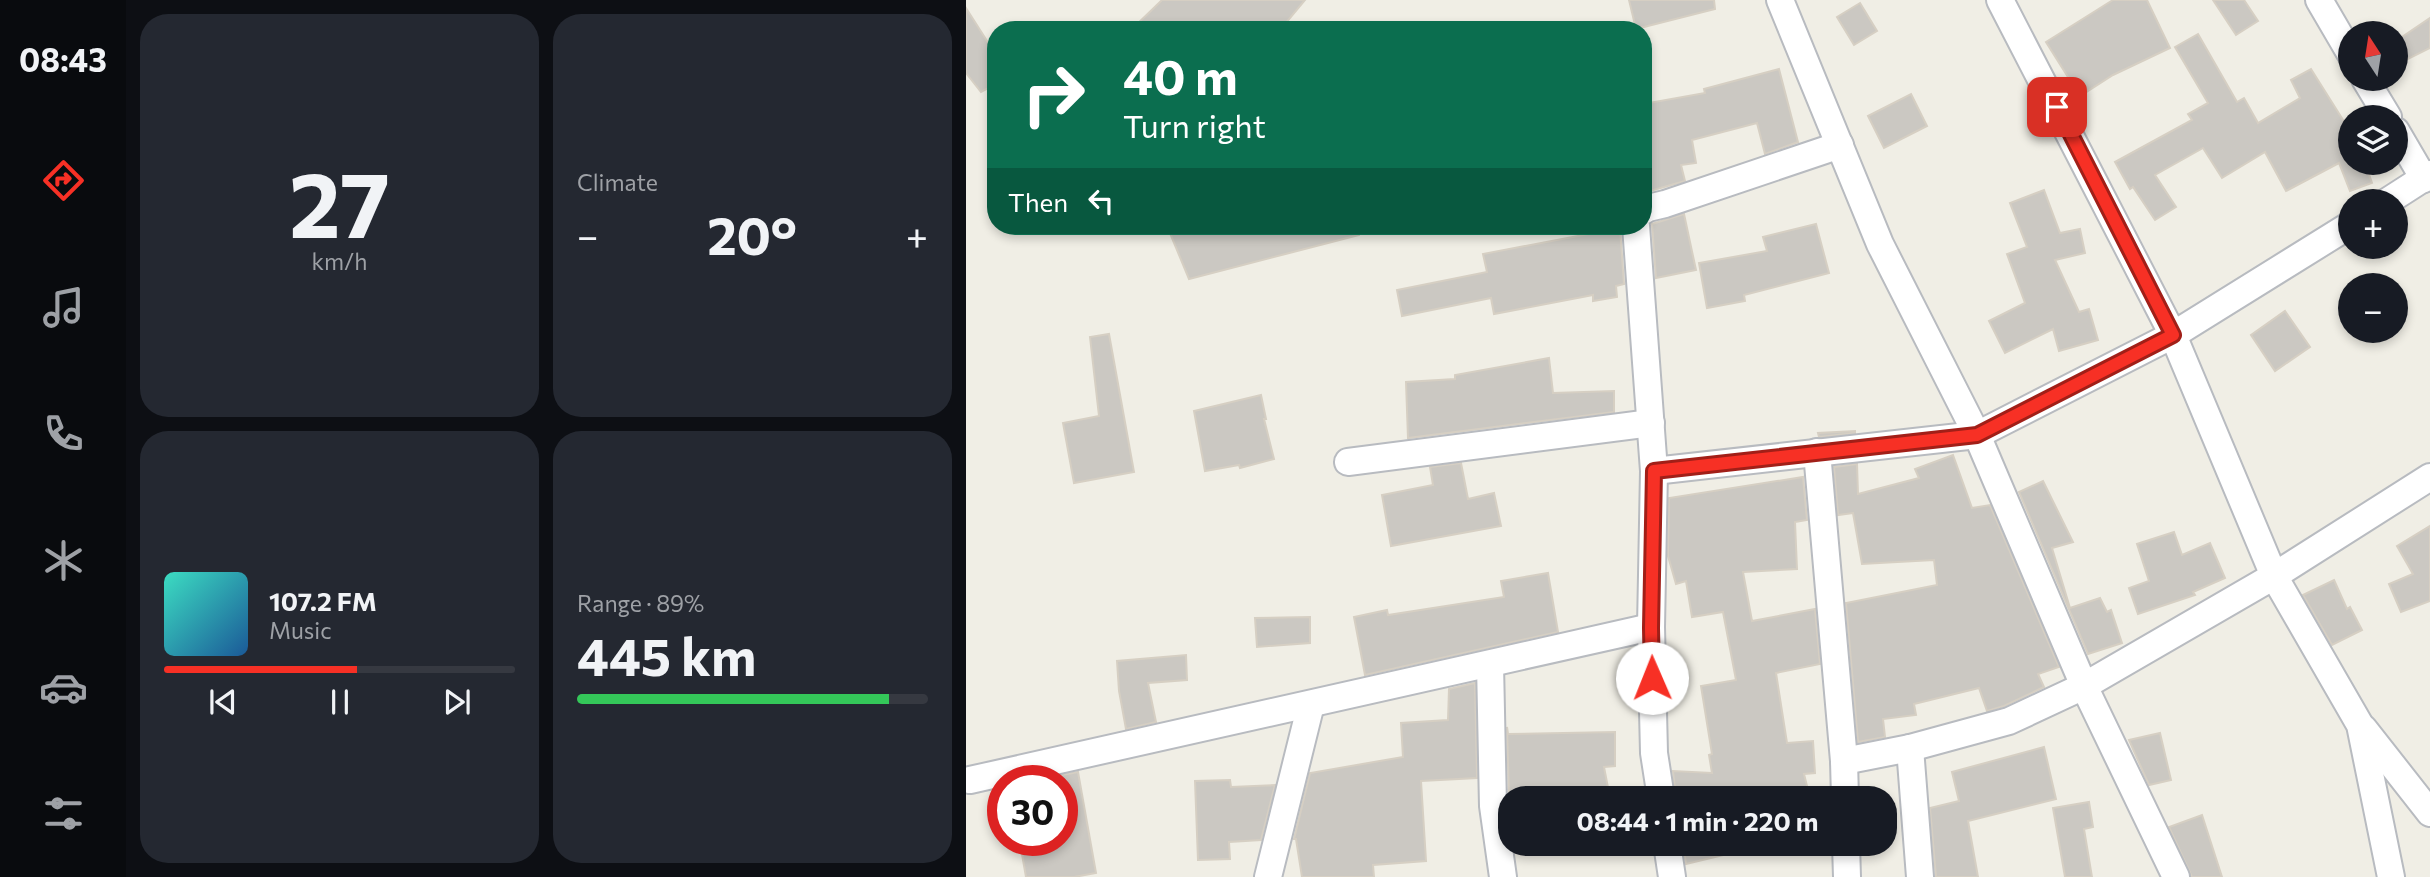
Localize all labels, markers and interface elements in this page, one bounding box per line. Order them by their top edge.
north arrow [2338,21,2408,91]
map controls [2338,21,2408,343]
text: 08:43 [19,39,107,79]
text: 40 m [1123,45,1238,105]
icon: right [1008,49,1099,140]
pin [2027,77,2087,137]
icon: arrive [2038,88,2076,126]
text: Turn right [1123,105,1266,145]
button: layers [2338,105,2408,175]
text: 27 [289,145,390,257]
icon: directions [39,156,88,205]
text: Climate [577,168,658,196]
icon: left [1082,182,1120,220]
text: Then [1008,186,1068,217]
button: + [2338,189,2408,259]
text: 20° [707,202,797,266]
text: − [577,211,599,258]
text: + [906,211,928,258]
text: km/h [312,247,367,275]
button: − [2338,273,2408,343]
icon: music [39,283,88,332]
icon: phone [39,409,88,458]
icon: climate [39,536,88,585]
text: 107.2 FM [269,585,377,616]
text: Range · 89% [577,589,704,617]
text: Music [269,616,332,644]
text: 445 km [577,623,756,687]
position arrow [1615,641,1689,715]
icon: car [39,663,88,712]
icon: previous [204,683,242,721]
icon: pause [321,683,359,721]
icon: next [438,683,476,721]
speed limit sign: 30 [987,765,1078,856]
icon: filters [39,789,88,838]
text: 08:44 · 1 min · 220 m [1577,805,1818,836]

